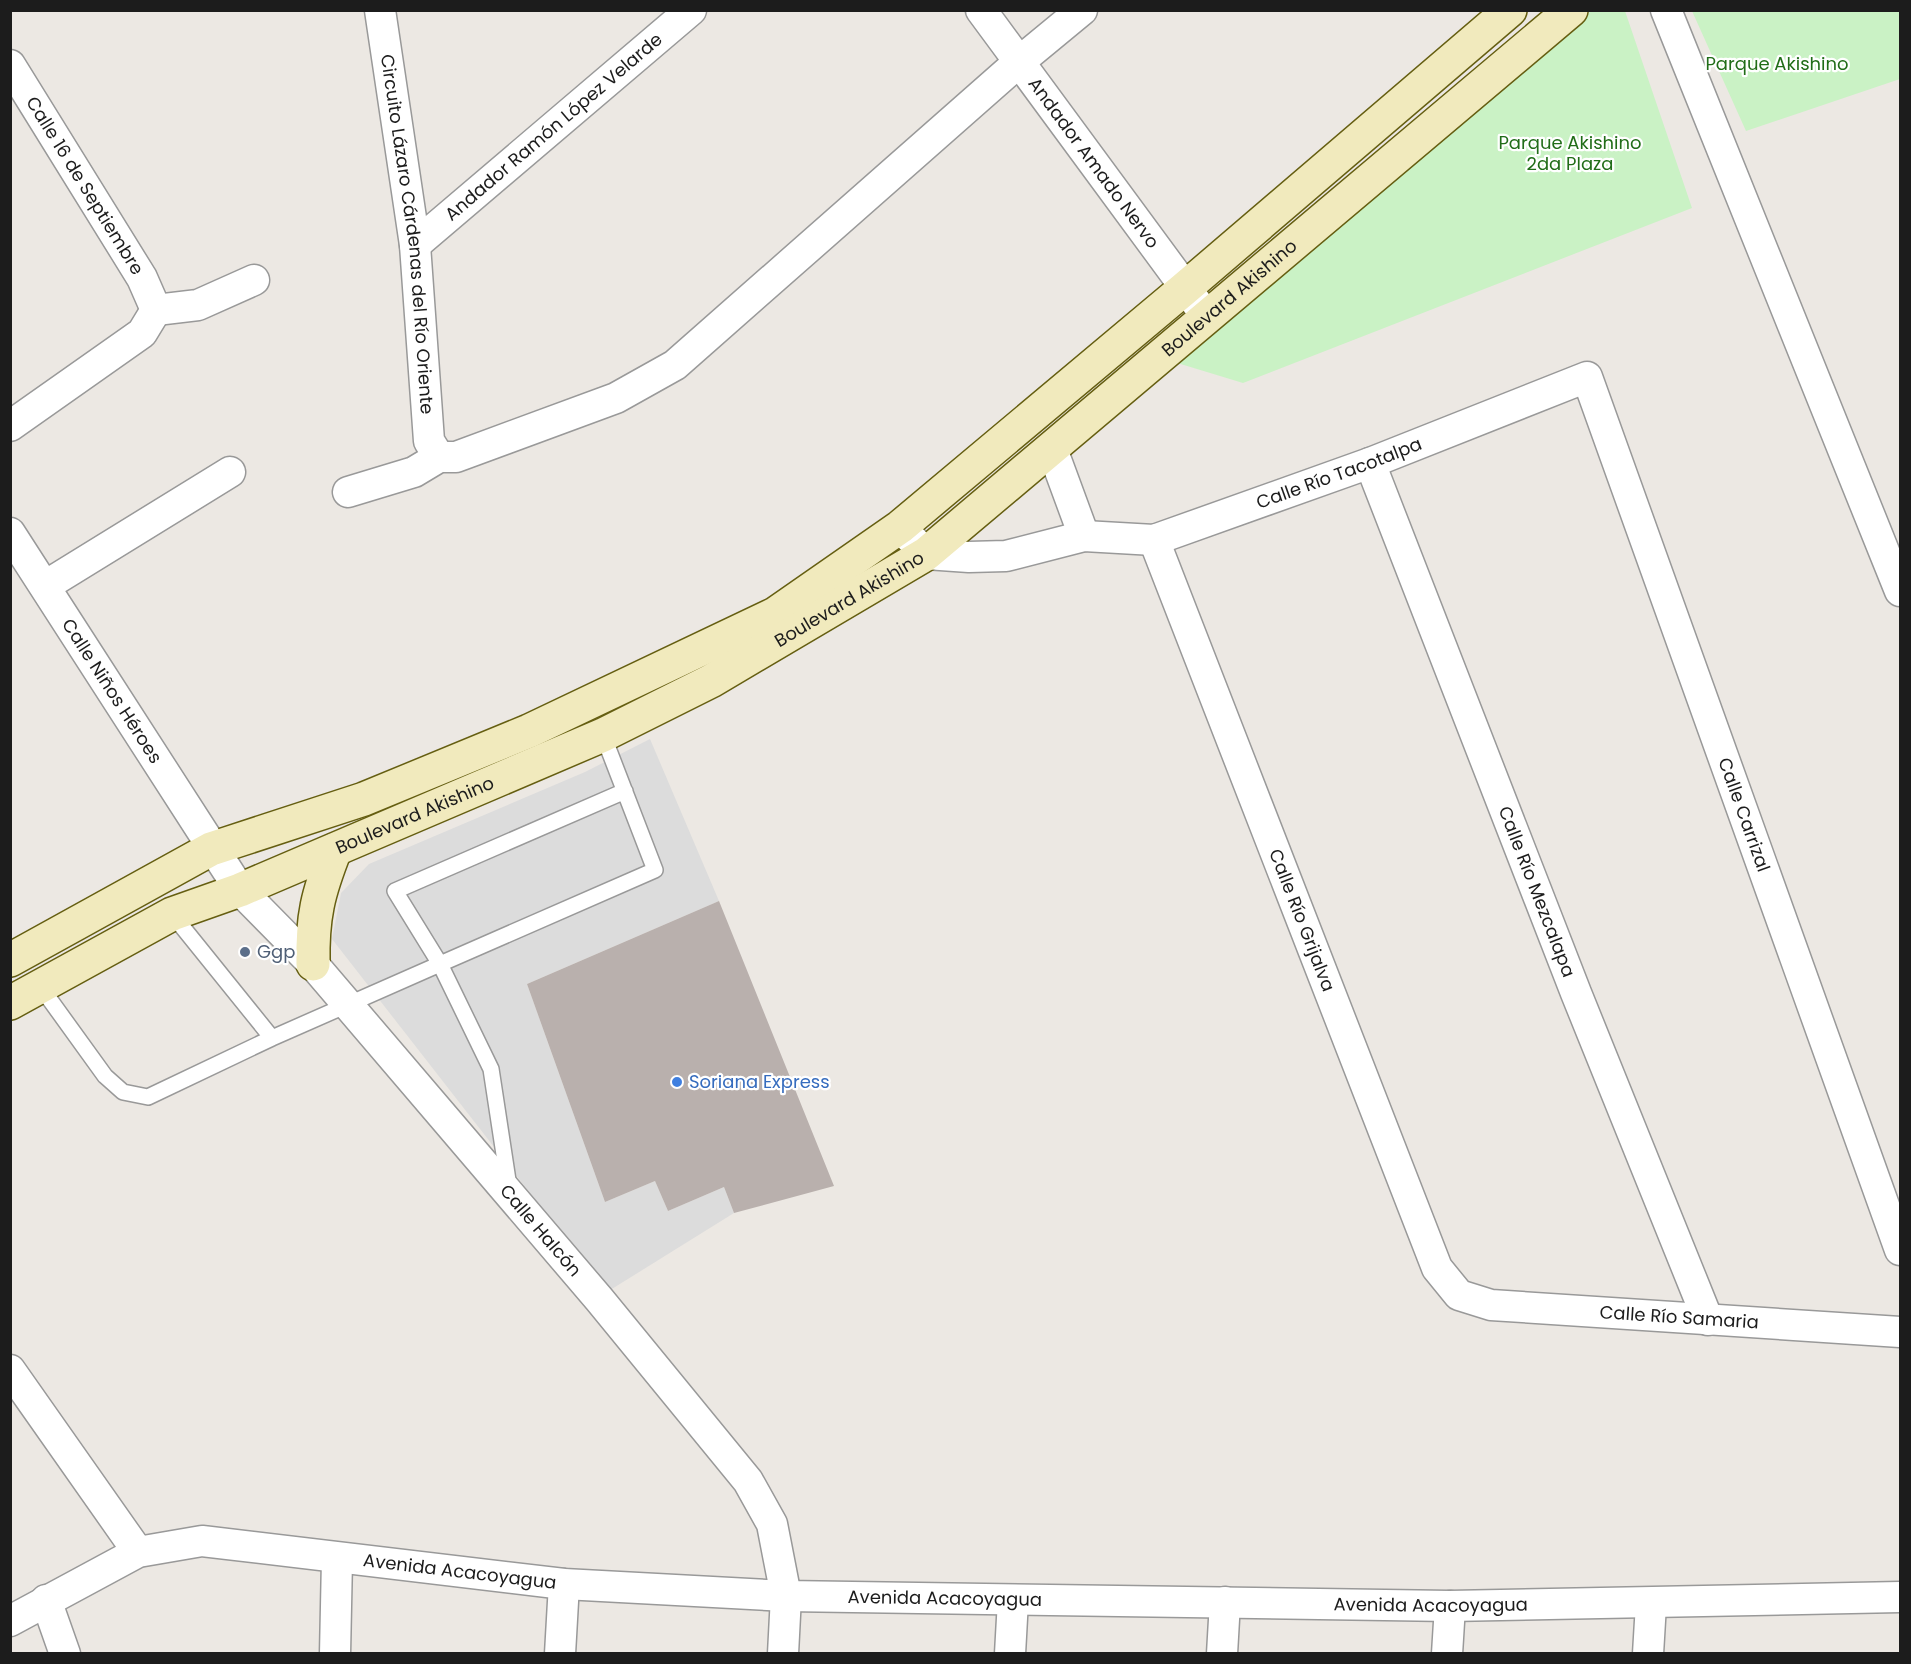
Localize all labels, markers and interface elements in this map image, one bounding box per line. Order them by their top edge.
street label: Andador Ramón López Velarde [439,27,667,226]
park label: Parque Akishino [1705,51,1849,76]
street label: Circuito Lázaro Cárdenas del Río Oriente [375,52,440,415]
street label: Andador Amado Nervo [1023,72,1165,253]
street label: Calle 16 de Septiembre [20,91,150,279]
park label: Parque Akishino 2da Plaza [1498,130,1642,176]
street label: Boulevard Akishino [1156,233,1302,362]
street label: Calle Río Tacotalpa [1253,431,1425,515]
street label: Boulevard Akishino [769,545,929,653]
street label: Calle Niños Héroes [56,613,168,768]
street label: Calle Carrizal [1712,754,1776,875]
street label: Boulevard Akishino [332,770,498,860]
street label: Calle Río Mezcalapa [1493,802,1582,981]
street label: Calle Río Grijalva [1263,845,1341,995]
place label: Ggp [257,939,295,964]
marker: Ggp [238,945,252,959]
place label: Soriana Express [689,1069,830,1094]
marker: Soriana Express [670,1075,684,1089]
street label: Calle Halcón [494,1179,587,1282]
street label: Calle Río Samaria [1599,1299,1760,1335]
street label: Avenida Acacoyagua [362,1547,558,1595]
street label: Avenida Acacoyagua [847,1584,1042,1612]
street label: Avenida Acacoyagua [1333,1591,1528,1618]

